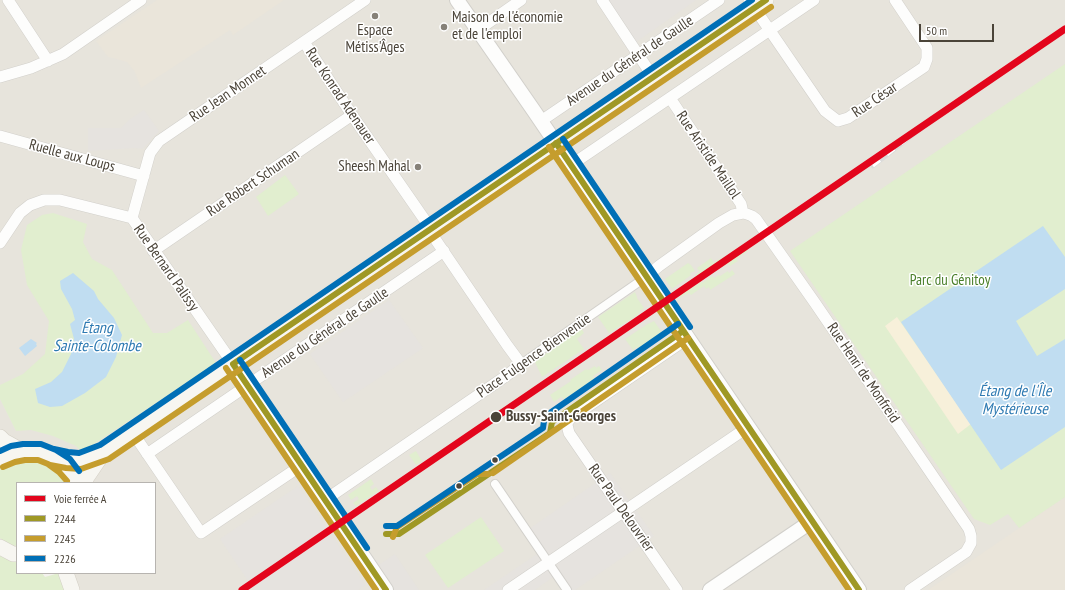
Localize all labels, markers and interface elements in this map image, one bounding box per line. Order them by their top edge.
place label: Maison de l'économie et de l'emploi [452,9,563,44]
marker: Espace Métiss'Âges [370,11,380,21]
street label: Avenue du Général de Gaulle [563,12,697,110]
scale bar [921,16,996,42]
place label: Espace Métiss'Âges [345,22,405,57]
marker: Maison de l'économie et de l'emploi [439,22,449,32]
text: 50 m [926,23,947,38]
street label: Rue Konrad Adenauer [301,45,379,147]
street label: Rue Jean Monnet [186,62,270,126]
street label: Rue César [849,78,901,122]
street label: Rue Aristide Maillol [672,108,744,202]
street label: Ruelle aux Loups [27,136,117,176]
street label: Rue Robert Schuman [203,145,303,221]
place label: Sheesh Mahal [338,158,410,176]
marker: Sheesh Mahal [413,162,423,172]
street label: Rue Bernard Palissy [129,221,203,315]
park label: Parc du Génitoy [910,272,990,290]
street label: Avenue du Général de Gaulle [258,284,392,382]
street label: Place Fulgence Bienvenüe [474,310,594,402]
water label: Étang Sainte-Colombe [53,318,141,356]
street label: Rue Henri de Monfreid [823,320,903,426]
water label: Étang de l'Île Mystérieuse [979,381,1051,419]
place label: Bussy-Saint-Georges [506,408,616,426]
marker: Bussy-Saint-Georges [489,410,503,424]
unlabelled marker [490,455,500,465]
street label: Rue Paul Delouvrier [584,461,658,555]
unlabelled marker [454,481,464,491]
legend [16,482,156,574]
text: Voie ferrée A [54,491,107,506]
text: 2244 [54,511,76,526]
text: 2245 [54,531,76,546]
text: 2226 [54,551,76,566]

